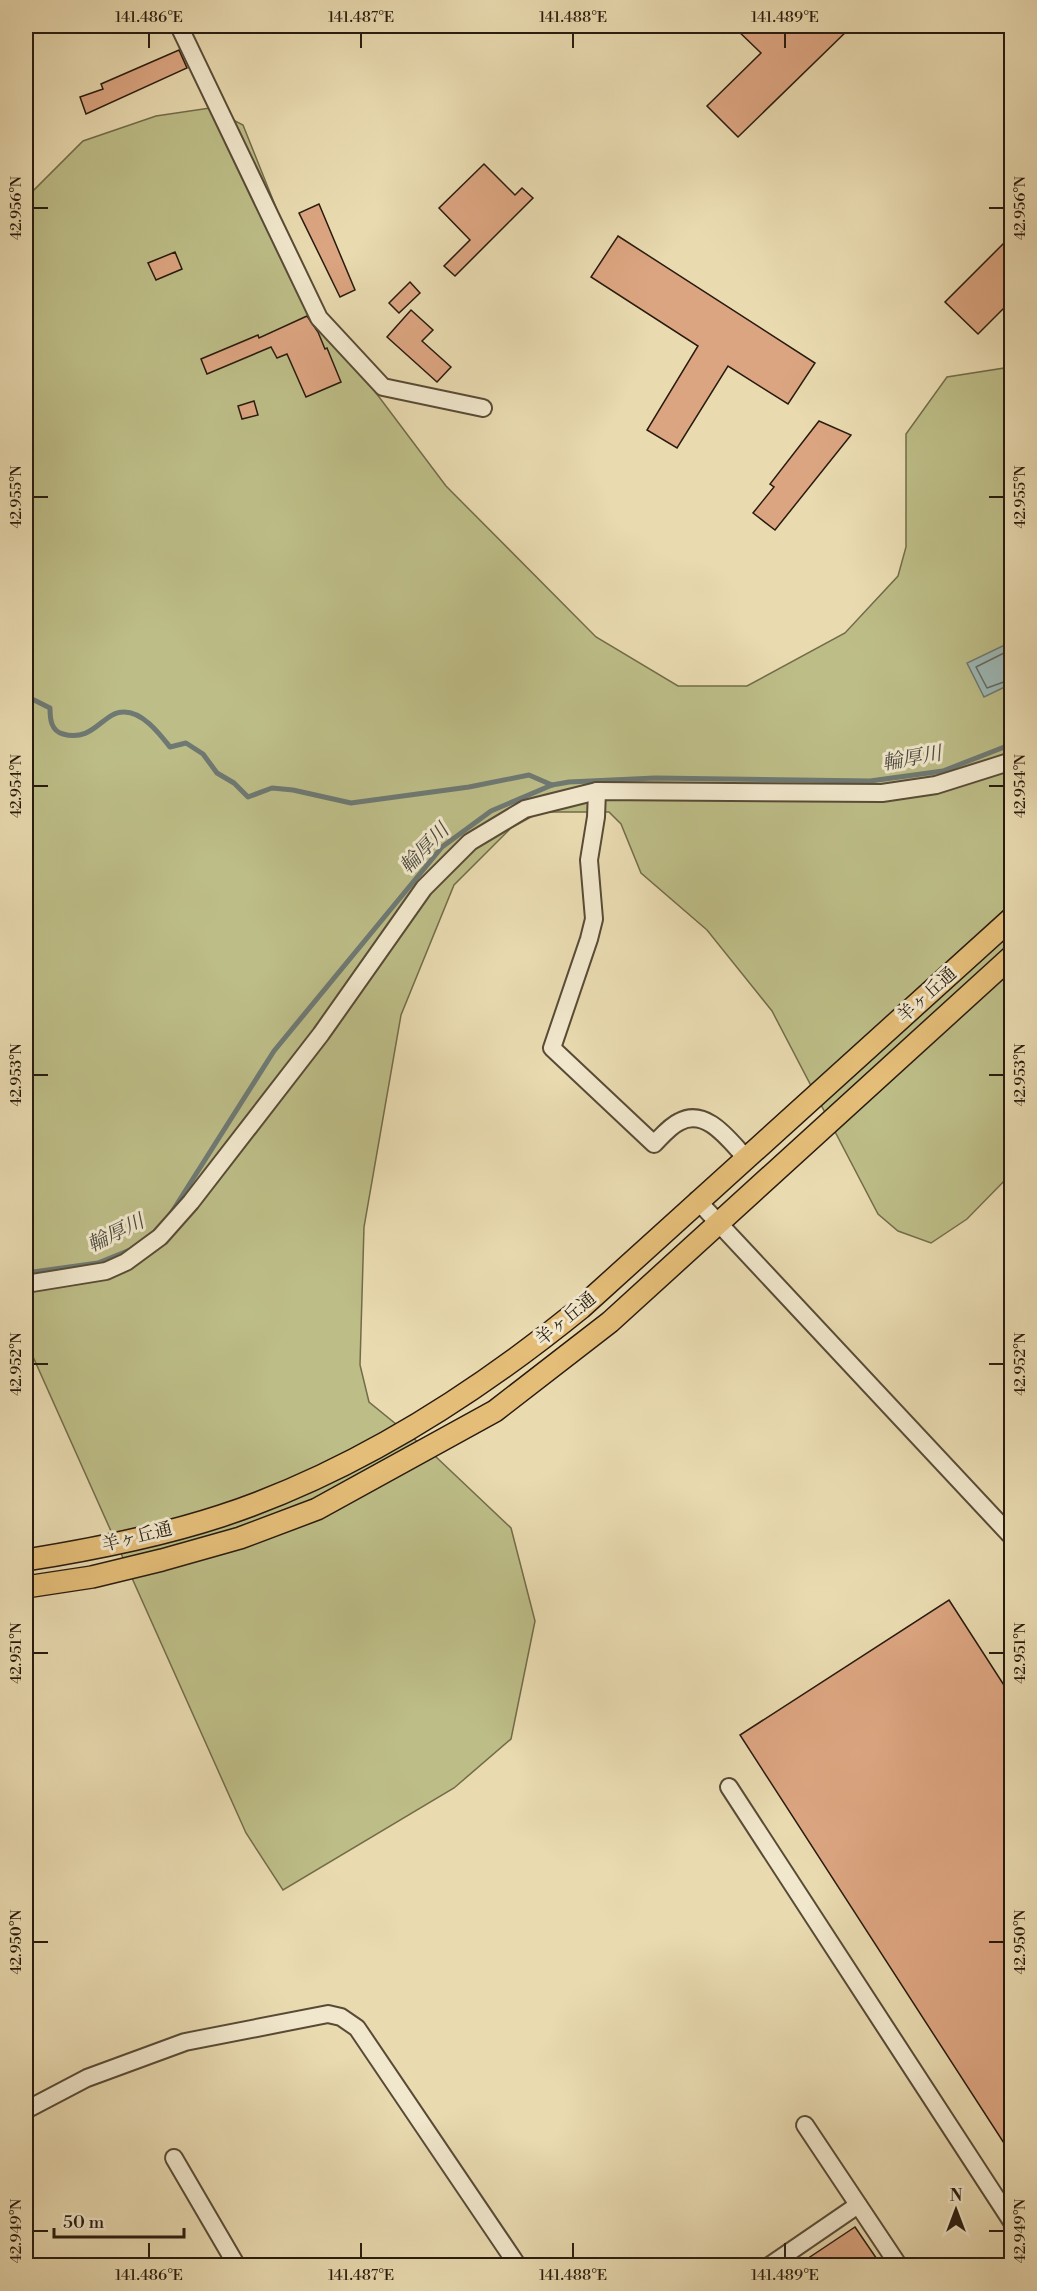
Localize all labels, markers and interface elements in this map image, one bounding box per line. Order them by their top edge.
text: 141.486°E [115,8,183,27]
text: 141.487°E [328,8,394,27]
text: 141.488°E [539,8,607,27]
text: 141.489°E [751,8,819,27]
text: 42.956°N [7,176,26,240]
text: 42.956°N [1011,176,1030,240]
text: 42.955°N [7,465,26,529]
text: 42.955°N [1011,465,1030,529]
water label: 輪厚川 [880,741,946,777]
text: 42.954°N [7,754,26,818]
text: 42.954°N [1011,754,1030,818]
water label: 輪厚川 [395,817,456,879]
street label: 羊ヶ丘通 [893,962,961,1028]
text: 42.953°N [7,1043,26,1107]
text: 42.953°N [1011,1043,1030,1107]
water label: 輪厚川 [84,1209,150,1258]
street label: 羊ヶ丘通 [531,1287,601,1351]
text: 42.952°N [7,1332,26,1396]
text: 42.952°N [1011,1332,1030,1396]
street label: 羊ヶ丘通 [99,1517,175,1557]
text: 42.951°N [7,1622,26,1684]
text: 42.951°N [1011,1622,1030,1684]
text: 42.950°N [7,1910,26,1974]
text: 42.950°N [1011,1910,1030,1974]
north arrow [926,2180,986,2240]
text: N [950,2186,963,2206]
text: 42.949°N [7,2199,26,2263]
text: 42.949°N [1011,2199,1030,2263]
scale bar [54,2201,184,2239]
text: 50 m [63,2211,105,2234]
text: 141.486°E [115,2266,183,2285]
text: 141.487°E [328,2266,394,2285]
text: 141.488°E [539,2266,607,2285]
text: 141.489°E [751,2266,819,2285]

